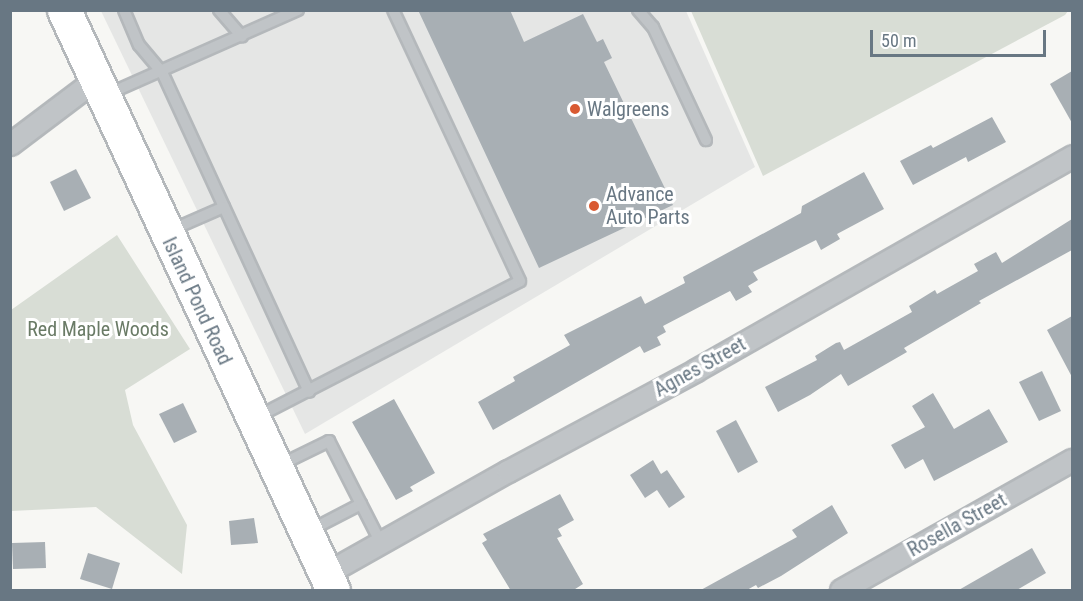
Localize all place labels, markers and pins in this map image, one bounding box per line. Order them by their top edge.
place label: Walgreens [587,97,669,121]
marker: Walgreens [568,102,582,116]
place label: Advance Auto Parts [606,183,690,230]
marker: Advance Auto Parts [587,199,601,213]

